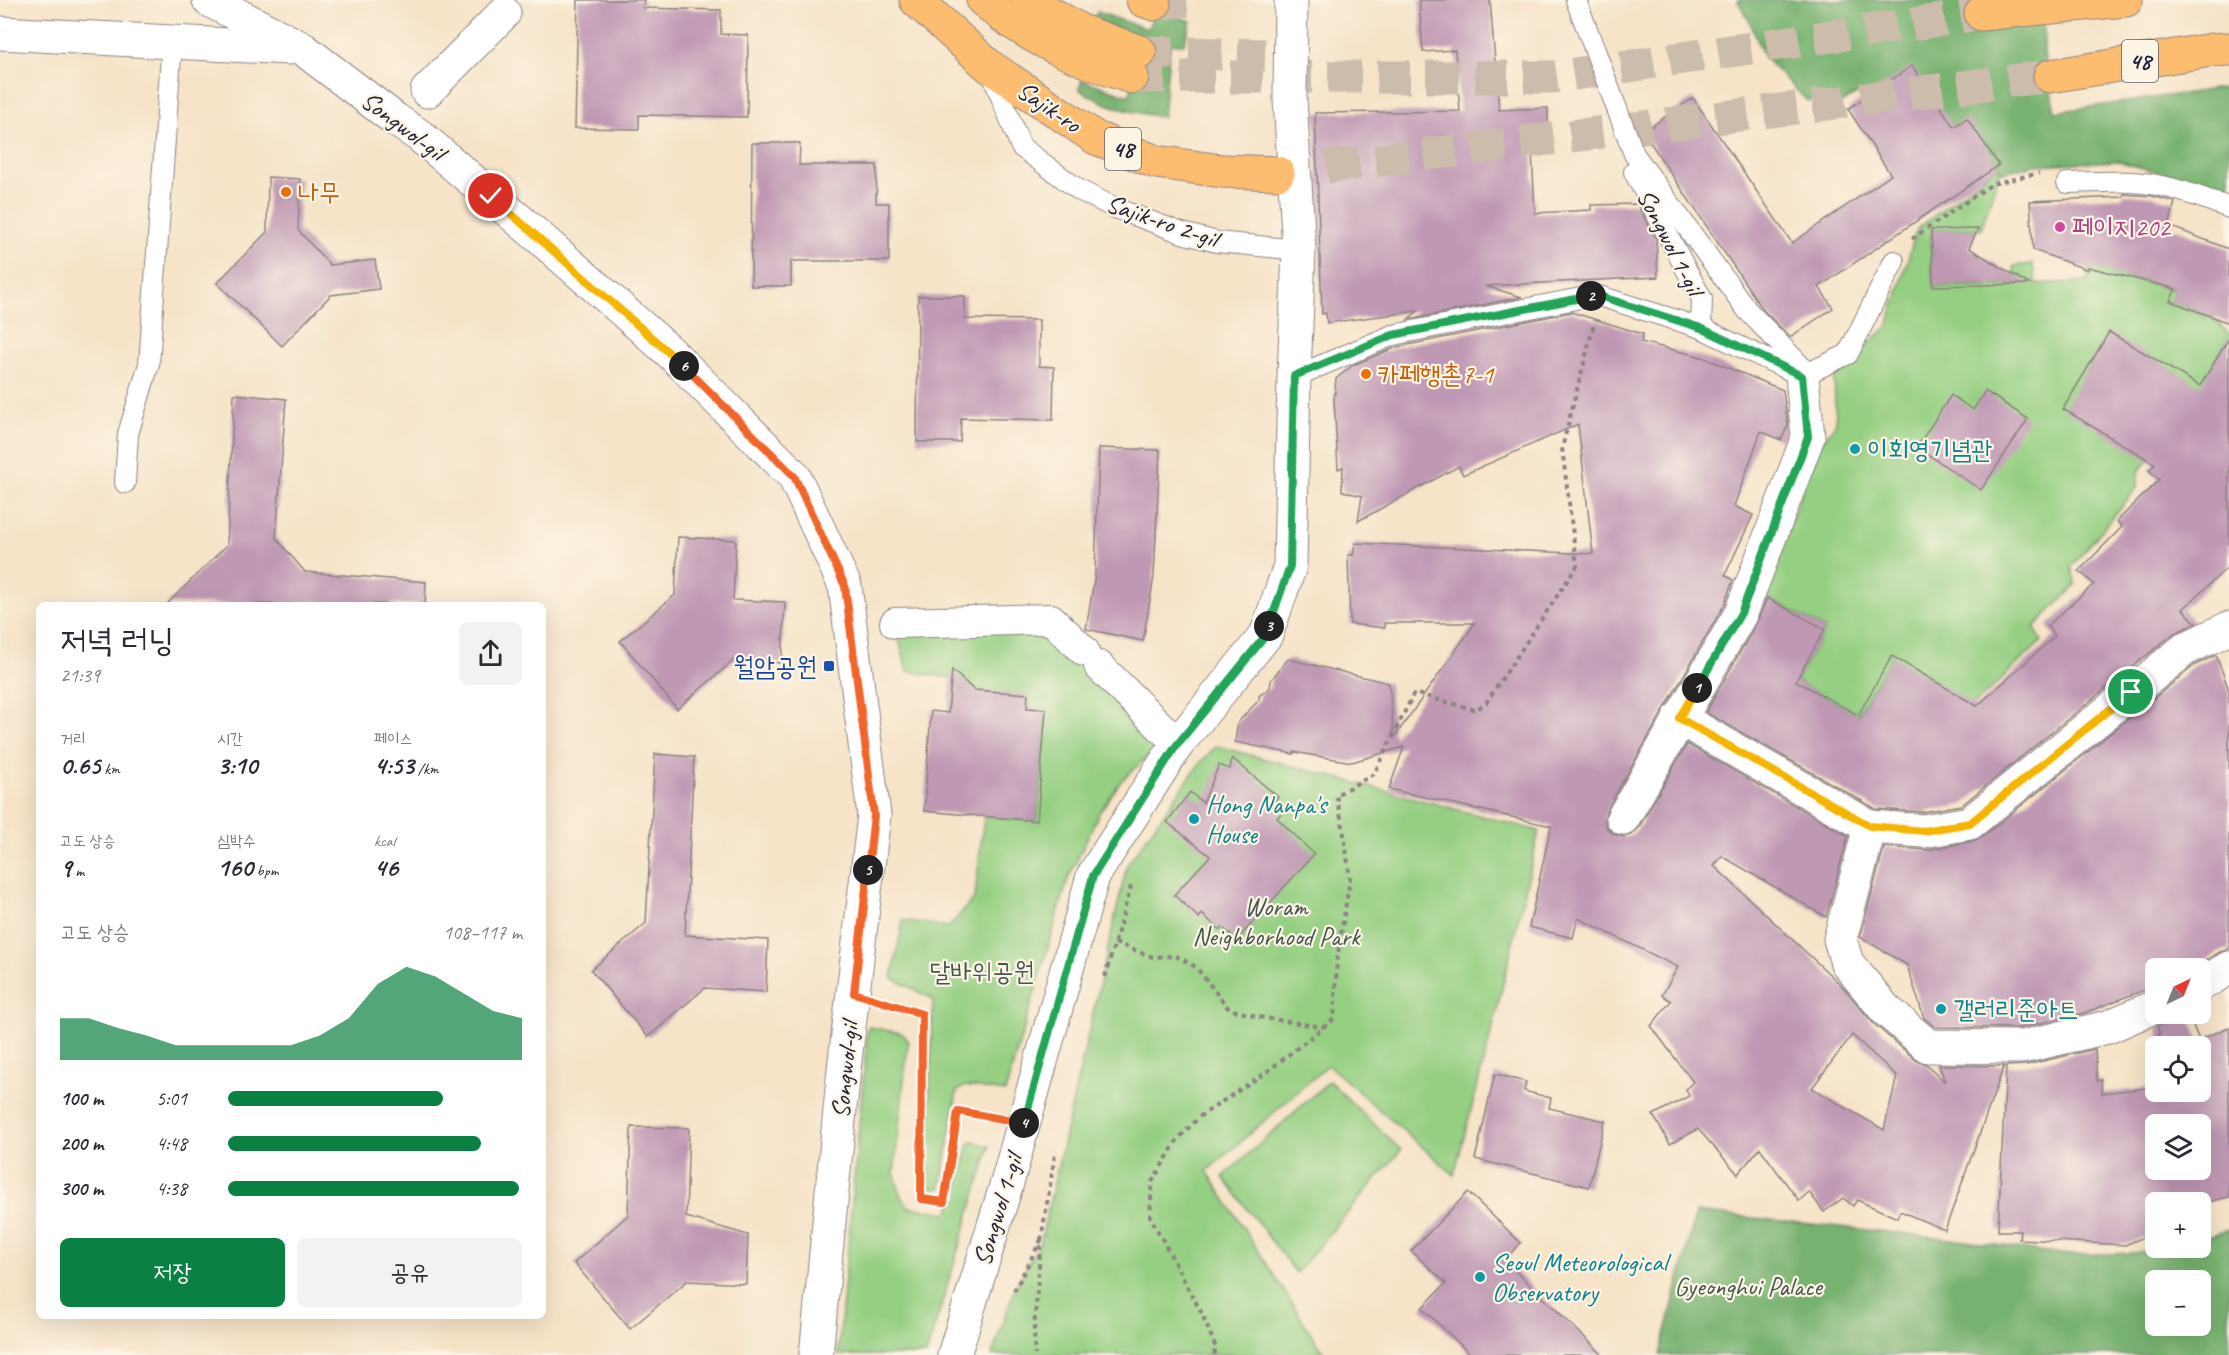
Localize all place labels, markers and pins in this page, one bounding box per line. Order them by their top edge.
pin [465,170,516,221]
place label: 나무 [298,176,340,209]
marker: 나무 [279,185,293,199]
place label: 페이지202 [2072,211,2172,244]
marker: 페이지202 [2053,220,2067,234]
pin: 2 [1576,281,1606,311]
pin: 6 [669,351,699,381]
place label: 카페행촌7-1 [1378,358,1495,391]
marker: 카페행촌7-1 [1359,367,1373,381]
place label: 이회영기념관 [1867,433,1993,466]
marker: 이회영기념관 [1848,442,1862,456]
pin: 3 [1254,611,1284,641]
place label: 월암공원 [733,650,817,683]
marker: 월암공원 [822,659,836,673]
pin [2105,666,2156,717]
pin: 1 [1682,673,1712,703]
place label: Hong Nanpa's House [1206,788,1328,851]
marker: Hong Nanpa's House [1187,812,1201,826]
pin: 5 [853,855,883,885]
place label: 갤러리준아트 [1953,993,2079,1026]
marker: 갤러리준아트 [1934,1002,1948,1016]
pin: 4 [1009,1108,1039,1138]
place label: Seoul Meteorological Observatory [1492,1246,1672,1309]
marker: Seoul Meteorological Observatory [1473,1270,1487,1284]

